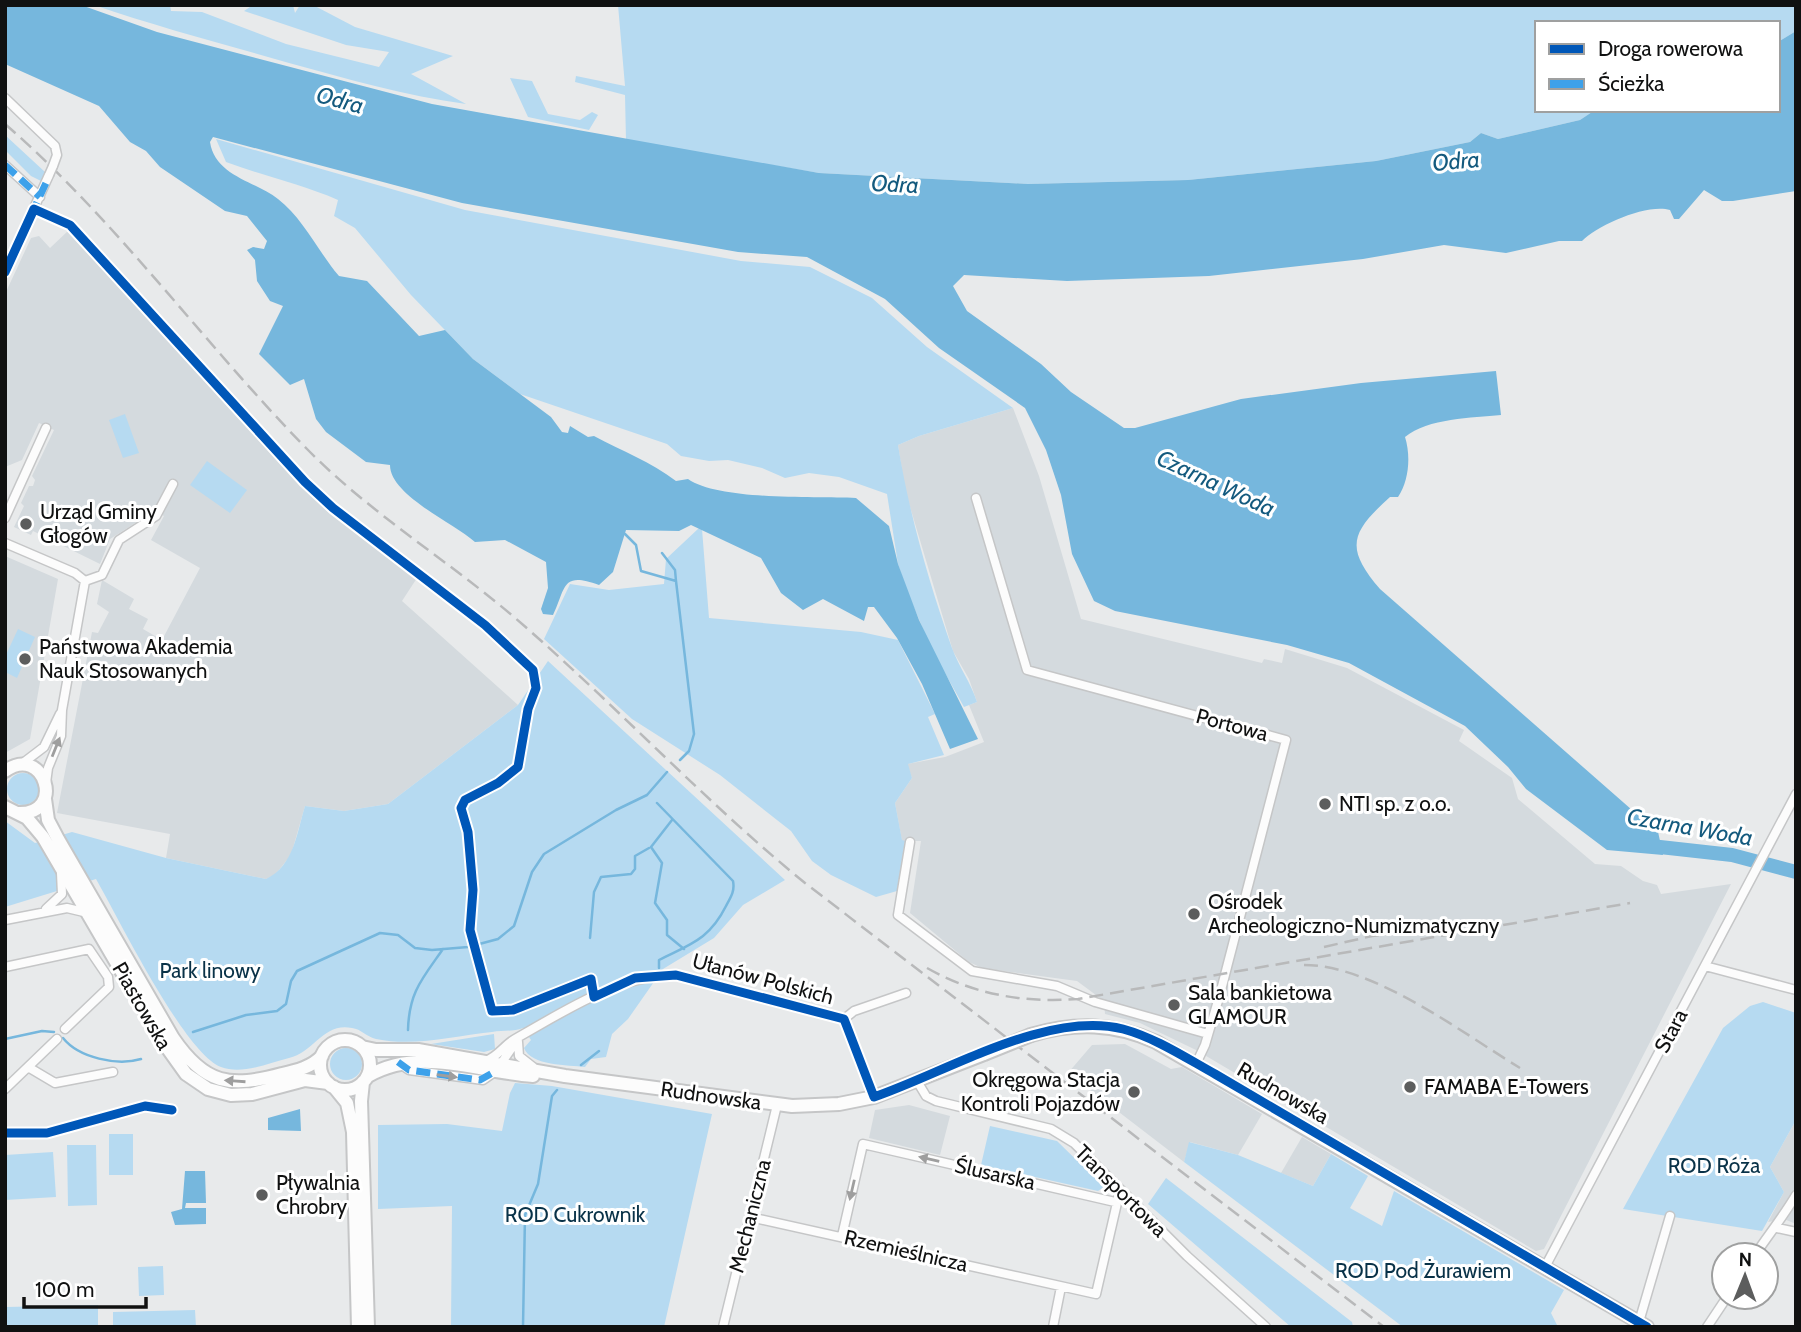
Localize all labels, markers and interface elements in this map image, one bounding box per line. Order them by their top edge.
legend [1535,21,1780,112]
text: Droga rowerowa [1598,36,1743,61]
text: Ścieżka [1598,71,1664,96]
water label: Odra [313,80,367,120]
water label: Odra [1431,145,1481,177]
water label: Odra [870,169,920,199]
water label: Czarna Woda [1152,443,1280,523]
place label: Urząd Gminy Głogów [40,499,157,548]
marker: Urząd Gminy Głogów [18,516,34,532]
place label: Państwowa Akademia Nauk Stosowanych [39,634,233,683]
marker: Państwowa Akademia Nauk Stosowanych [17,651,33,667]
street label: Portowa [1193,703,1271,746]
one-way arrow [51,737,62,758]
place label: NTI sp. z o.o. [1339,791,1451,816]
marker: NTI sp. z o.o. [1317,796,1333,812]
water label: Czarna Woda [1625,802,1755,852]
place label: Ośrodek Archeologiczno-Numizmatyczny [1208,889,1500,938]
marker: Ośrodek Archeologiczno-Numizmatyczny [1186,906,1202,922]
street label: Ułanów Polskich [690,948,836,1009]
street label: Piastowska [107,958,177,1054]
park label: Park linowy [160,958,261,983]
place label: Sala bankietowa GLAMOUR [1188,980,1332,1029]
marker: Sala bankietowa GLAMOUR [1166,997,1182,1013]
street label: Stara [1649,1005,1692,1057]
street label: Rudnowska [1233,1056,1333,1129]
place label: Okręgowa Stacja Kontroli Pojazdów [961,1067,1120,1117]
one-way arrow [436,1071,458,1082]
place label: FAMABA E-Towers [1424,1074,1589,1099]
one-way arrow [224,1076,246,1087]
street label: Rudnowska [659,1076,763,1115]
marker: FAMABA E-Towers [1402,1079,1418,1095]
marker: Okręgowa Stacja Kontroli Pojazdów [1126,1084,1142,1100]
street label: Transportowa [1070,1139,1173,1242]
street label: Ślusarska [952,1152,1038,1195]
one-way arrow [918,1153,940,1164]
park label: ROD Róża [1668,1153,1760,1178]
street label: Mechaniczna [723,1157,776,1275]
place label: Pływalnia Chrobry [276,1170,360,1219]
one-way arrow [847,1179,858,1201]
marker: Pływalnia Chrobry [254,1187,270,1203]
park label: ROD Cukrownik [505,1202,646,1227]
street label: Rzemieślnicza [842,1224,970,1277]
north arrow [1710,1241,1780,1311]
text: N [1738,1248,1752,1271]
park label: ROD Pod Żurawiem [1335,1258,1511,1283]
scale bar [24,1266,147,1310]
text: 100 m [35,1277,94,1302]

